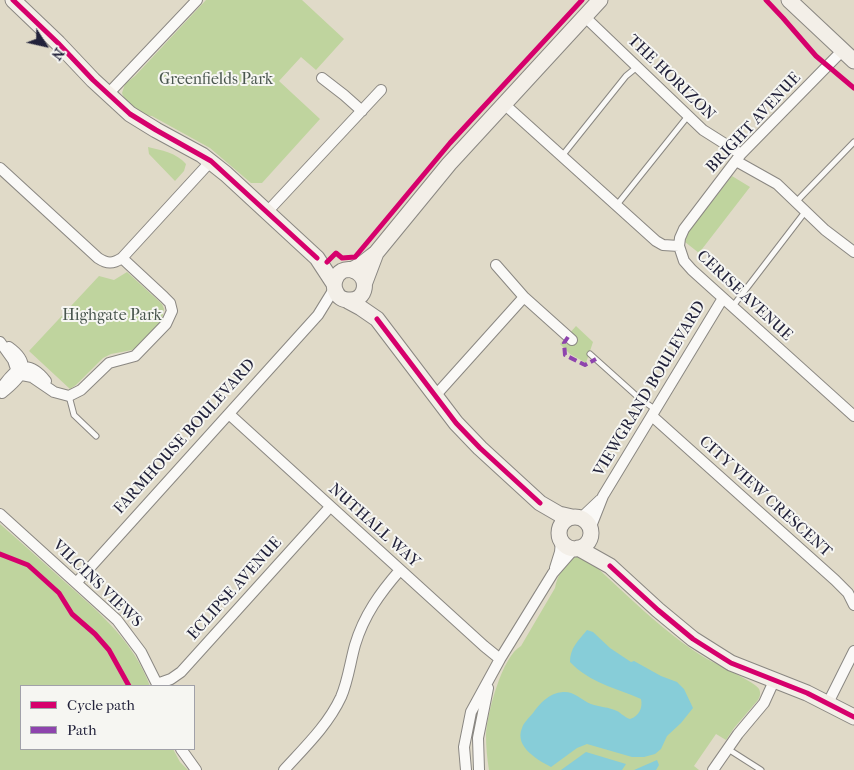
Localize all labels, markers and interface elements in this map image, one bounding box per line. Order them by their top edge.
north arrow [20,20,70,70]
street label: THE HORIZON [623,31,719,125]
text: N [48,45,68,63]
street label: BRIGHT AVENUE [703,69,805,177]
park label: Greenfields Park [159,70,273,90]
street label: CERISE AVENUE [692,247,796,345]
street label: VIEWGRAND BOULEVARD [590,298,710,480]
park label: Highgate Park [62,306,162,326]
street label: FARMHOUSE BOULEVARD [110,355,260,519]
street label: CITY VIEW CRESCENT [695,432,835,562]
street label: NUTHALL WAY [324,480,424,572]
street label: ECLIPSE AVENUE [184,534,286,644]
street label: VILCINS VIEWS [48,536,146,632]
legend [20,685,195,750]
text: Cycle path [67,696,135,714]
text: Path [67,721,97,739]

